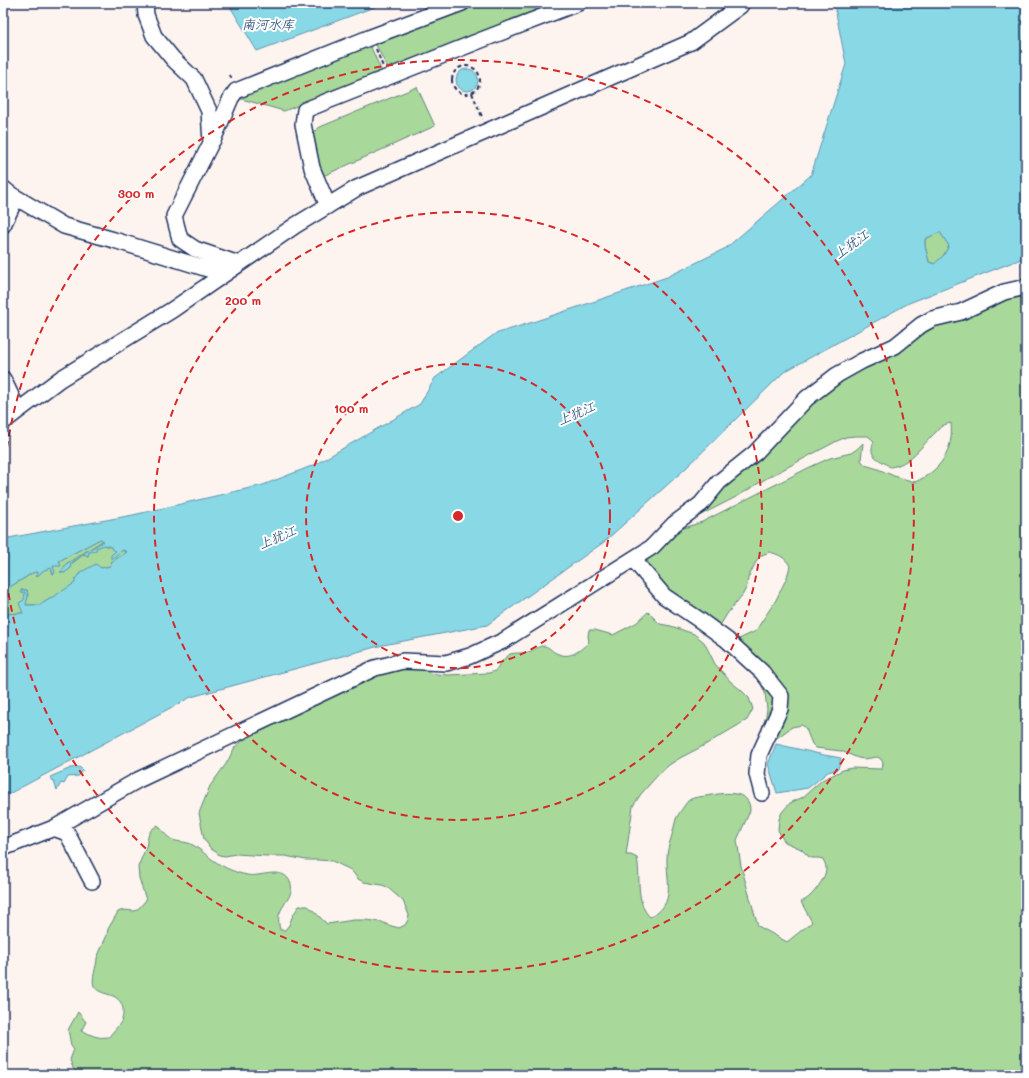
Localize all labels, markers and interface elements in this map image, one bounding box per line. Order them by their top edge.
water label: 南河水库 [242,15,295,32]
text: 300 m [118,185,154,201]
water label: 上犹江 [830,225,872,262]
text: 200 m [225,292,261,308]
water label: 上犹江 [555,397,598,428]
text: 100 m [334,400,368,416]
centre of rings [451,509,465,523]
water label: 上犹江 [256,521,299,552]

